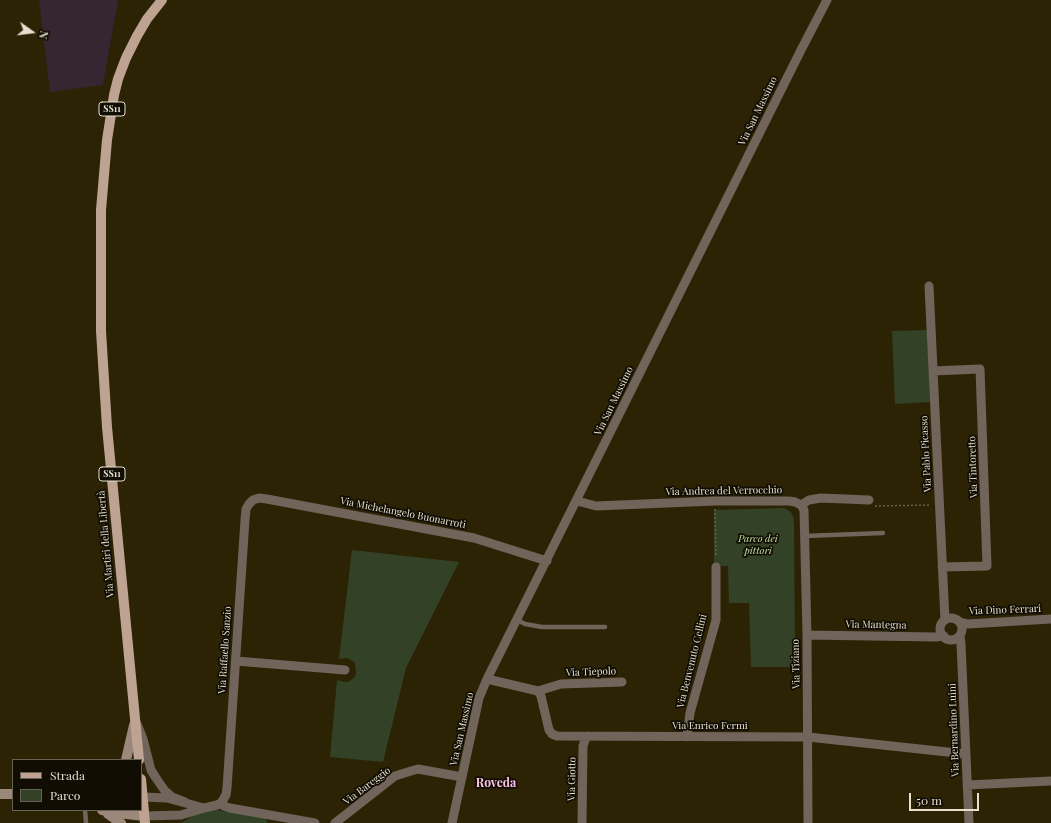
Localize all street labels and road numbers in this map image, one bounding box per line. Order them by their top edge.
street label: Via San Massimo [736,75,780,147]
road number: SS11 [99,102,125,116]
street label: Via San Massimo [592,365,636,437]
street label: Via Pablo Picasso [918,415,934,493]
street label: Via Tintoretto [966,436,980,498]
road number: SS11 [99,467,125,481]
street label: Via Andrea del Verrocchio [666,484,782,498]
street label: Via Martiri della Libertà [95,490,117,598]
street label: Via Michelangelo Buonarroti [339,495,467,531]
street label: Via Dino Ferrari [969,603,1041,617]
street label: Via Raffaello Sanzio [216,606,234,694]
street label: Via Benvenuto Cellini [675,613,709,709]
street label: Via Mantegna [845,618,907,632]
street label: Via Tiziano [790,639,802,689]
street label: Via Tiepolo [566,665,616,679]
street label: Via Bernardino Luini [946,683,962,777]
street label: Via San Massimo [448,691,476,767]
street label: Via Enrico Fermi [672,720,748,732]
street label: Via Giotto [566,757,578,801]
street label: Via Bareggio [341,764,393,808]

